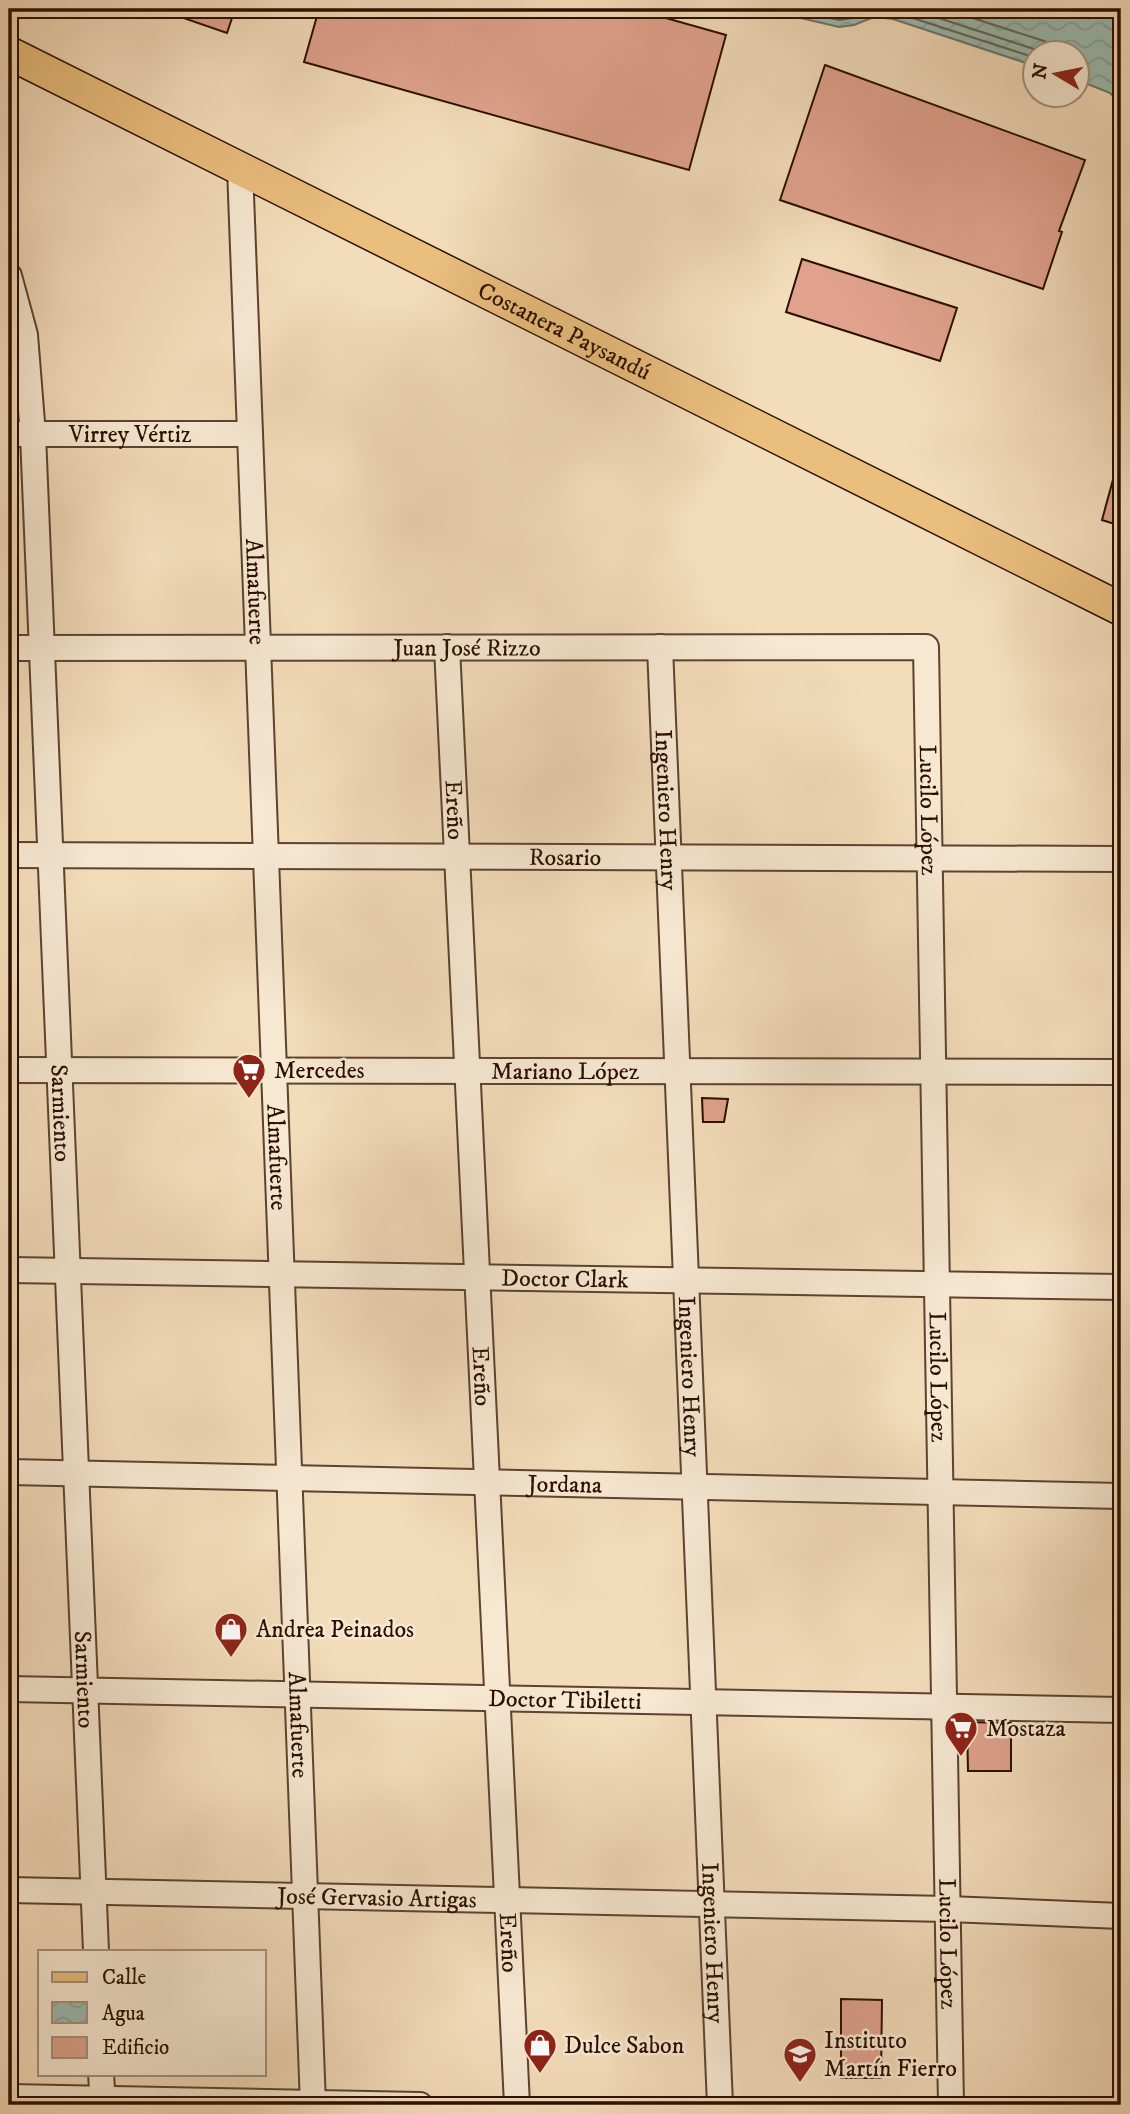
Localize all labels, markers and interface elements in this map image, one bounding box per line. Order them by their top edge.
north arrow [1021,38,1092,108]
text: N [1028,61,1053,81]
street label: Costanera Paysandú [472,276,656,388]
street label: Virrey Vértiz [68,420,192,450]
street label: Almafuerte [238,538,272,646]
street label: Juan José Rizzo [391,633,541,664]
street label: Ingeniero Henry [647,729,684,892]
street label: Lucilo López [912,744,944,876]
street label: Ereño [437,779,470,841]
street label: Rosario [529,843,601,873]
supermarket icon: Mercedes [230,1051,268,1100]
place label: Mercedes [274,1056,365,1086]
street label: Mariano López [491,1057,640,1087]
street label: Sarmiento [43,1064,77,1162]
street label: Almafuerte [259,1104,293,1211]
street label: Doctor Clark [501,1264,629,1295]
street label: Ingeniero Henry [671,1295,707,1458]
street label: Lucilo López [921,1311,954,1443]
street label: Ereño [465,1346,497,1407]
street label: Jordana [525,1469,603,1501]
shop icon: Andrea Peinados [212,1610,250,1659]
place label: Andrea Peinados [256,1615,414,1645]
street label: Sarmiento [67,1630,101,1729]
street label: Almafuerte [281,1671,315,1779]
street label: Doctor Tibiletti [488,1684,642,1717]
supermarket icon: Mostaza [942,1709,980,1758]
place label: Mostaza [986,1714,1067,1744]
street label: Ingeniero Henry [694,1862,731,2025]
street label: Lucilo López [931,1878,963,2010]
street label: José Gervasio Artigas [275,1881,477,1915]
street label: Ereño [492,1912,525,1973]
legend [38,1950,266,2076]
text: Calle [102,1965,146,1991]
text: Agua [102,2001,145,2027]
shop icon: Dulce Sabon [521,2026,559,2075]
place label: Instituto Martín Fierro [824,2026,957,2084]
place label: Dulce Sabon [564,2031,685,2061]
text: Edificio [102,2035,169,2061]
school or university icon: Instituto Martín Fierro [781,2035,819,2084]

